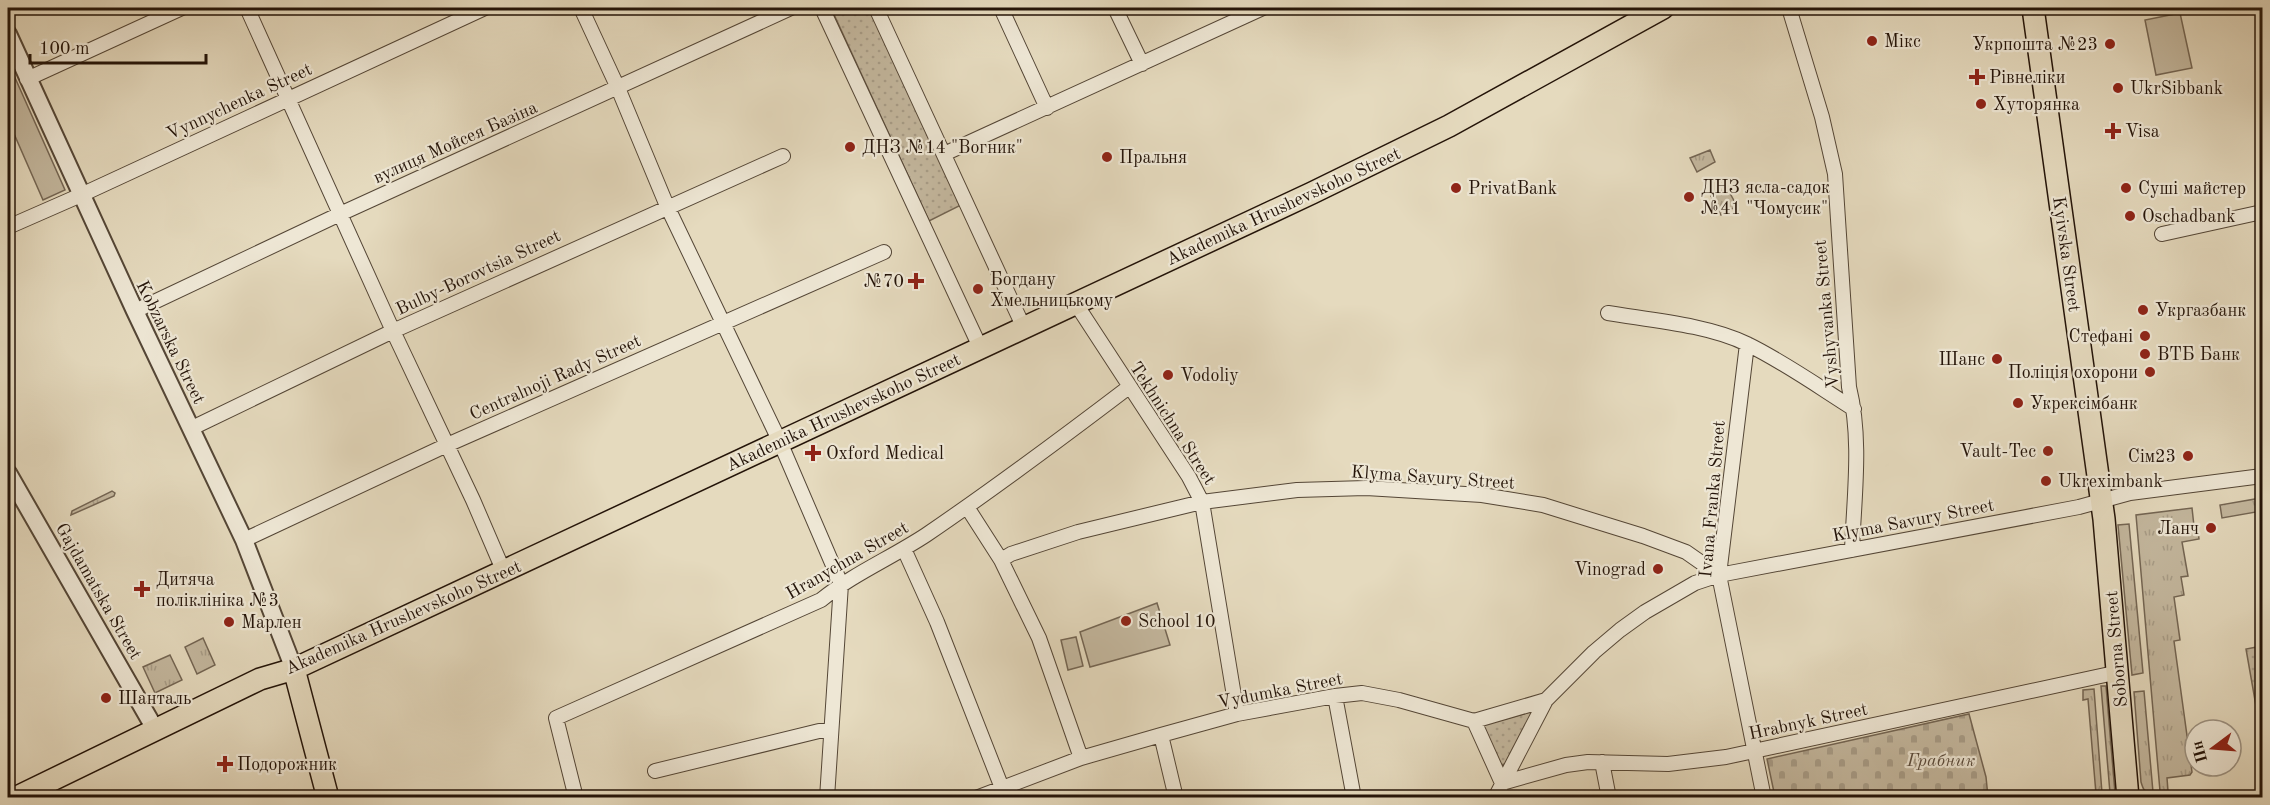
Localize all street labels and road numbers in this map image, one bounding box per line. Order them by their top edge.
street label: Vynnychenka Street [164,60,315,143]
street label: вулиця Мойсея Базіна [371,99,540,187]
street label: Akademika Hrushevskoho Street [1163,145,1403,269]
street label: Kyivska Street [2049,195,2083,313]
street label: Bulby-Borovtsia Street [393,227,564,319]
street label: Vyshyvanka Street [1812,239,1842,389]
street label: Kobzarska Street [132,278,208,407]
street label: Centralnoji Rady Street [467,332,644,424]
street label: Akademika Hrushevskoho Street [723,351,963,475]
street label: Tekhnichna Street [1126,359,1219,488]
street label: Ivana Franka Street [1697,420,1729,578]
street label: Klyma Savury Street [1350,463,1516,493]
street label: Klyma Savury Street [1831,496,1996,546]
street label: Hranychna Street [783,519,912,603]
street label: Gajdamatska Street [52,520,144,663]
street label: Akademika Hrushevskoho Street [283,558,524,678]
street label: Soborna Street [2103,590,2131,708]
street label: Vydumka Street [1216,670,1344,712]
street label: Hrabnyk Street [1747,701,1869,743]

